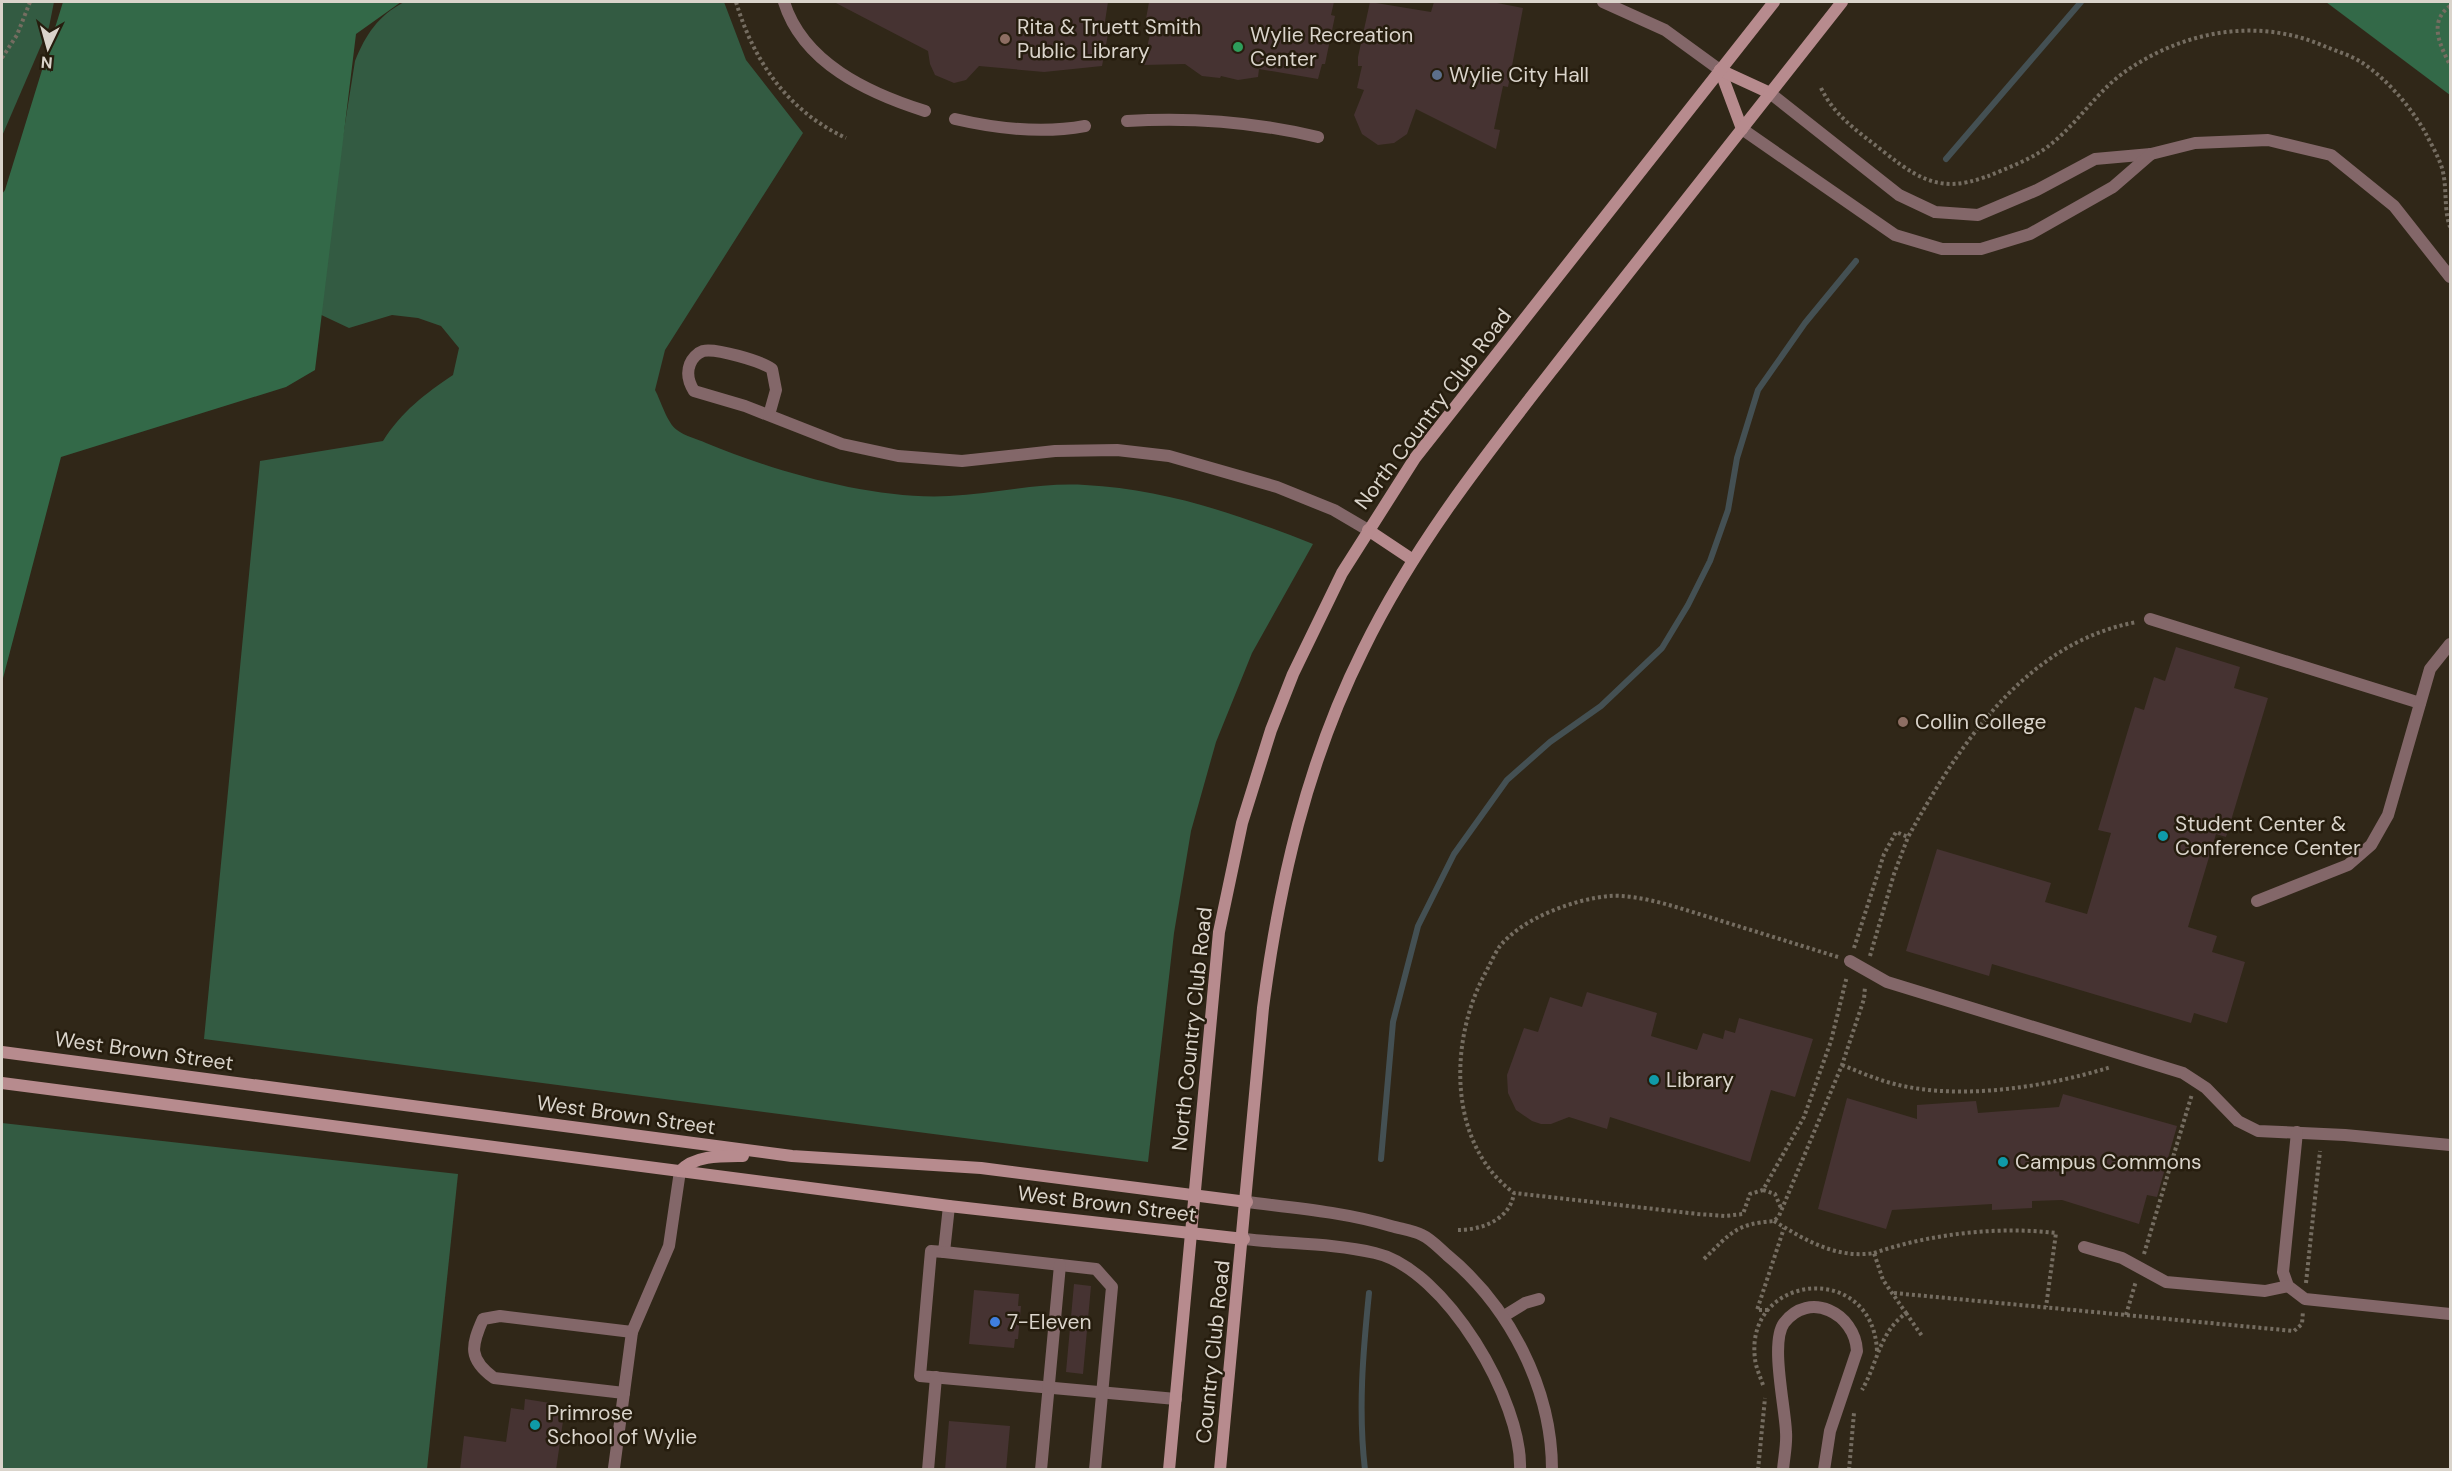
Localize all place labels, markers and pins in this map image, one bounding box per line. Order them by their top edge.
place label: Rita & Truett Smith Public Library [1017,13,1201,65]
place label: Wylie Recreation Center [1250,21,1413,73]
marker: Rita & Truett Smith Public Library [998,32,1012,46]
marker: Wylie Recreation Center [1231,40,1245,54]
place label: Wylie City Hall [1449,61,1589,89]
marker: Wylie City Hall [1430,68,1444,82]
place label: Collin College [1915,708,2047,736]
marker: Collin College [1896,715,1910,729]
place label: Student Center & Conference Center [2175,810,2361,862]
marker: Student Center & Conference Center [2156,829,2170,843]
place label: Library [1666,1066,1734,1094]
marker: Library [1647,1073,1661,1087]
place label: Campus Commons [2015,1148,2201,1176]
marker: Campus Commons [1996,1155,2010,1169]
place label: 7-Eleven [1007,1308,1091,1336]
marker: 7-Eleven [988,1315,1002,1329]
place label: Primrose School of Wylie [547,1399,697,1451]
marker: Primrose School of Wylie [528,1418,542,1432]

